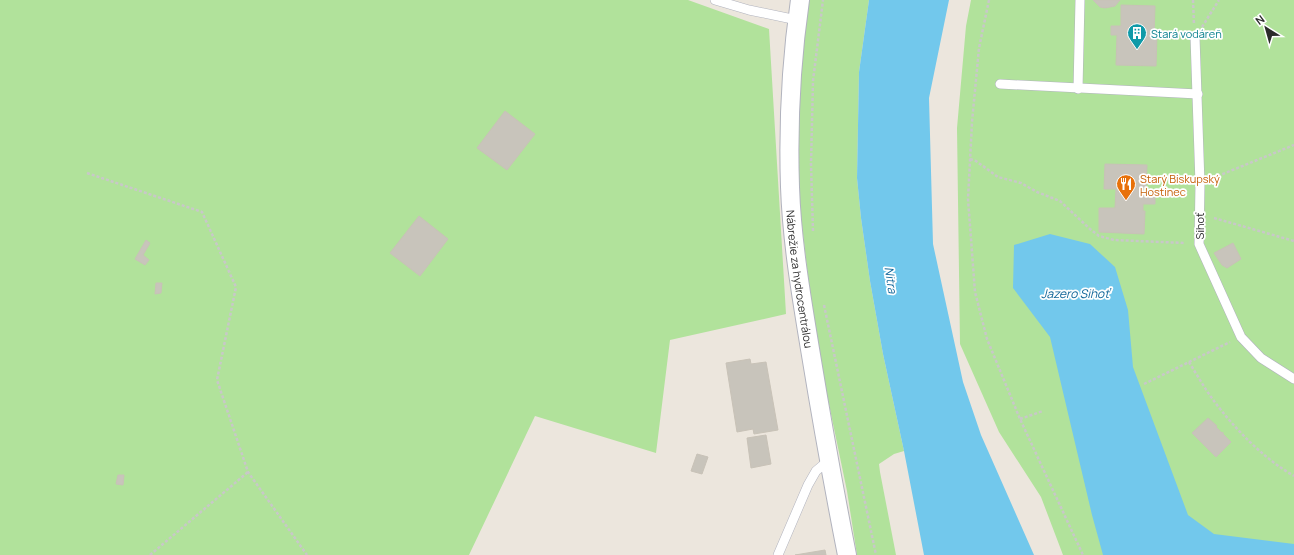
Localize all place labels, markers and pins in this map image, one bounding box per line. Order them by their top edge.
building icon: Stará vodáreň [1126,22,1148,50]
place label: Stará vodáreň [1151,26,1222,41]
place label: Starý Biskupský Hostinec [1140,171,1220,199]
restaurant icon: Starý Biskupský Hostinec [1115,173,1137,201]

